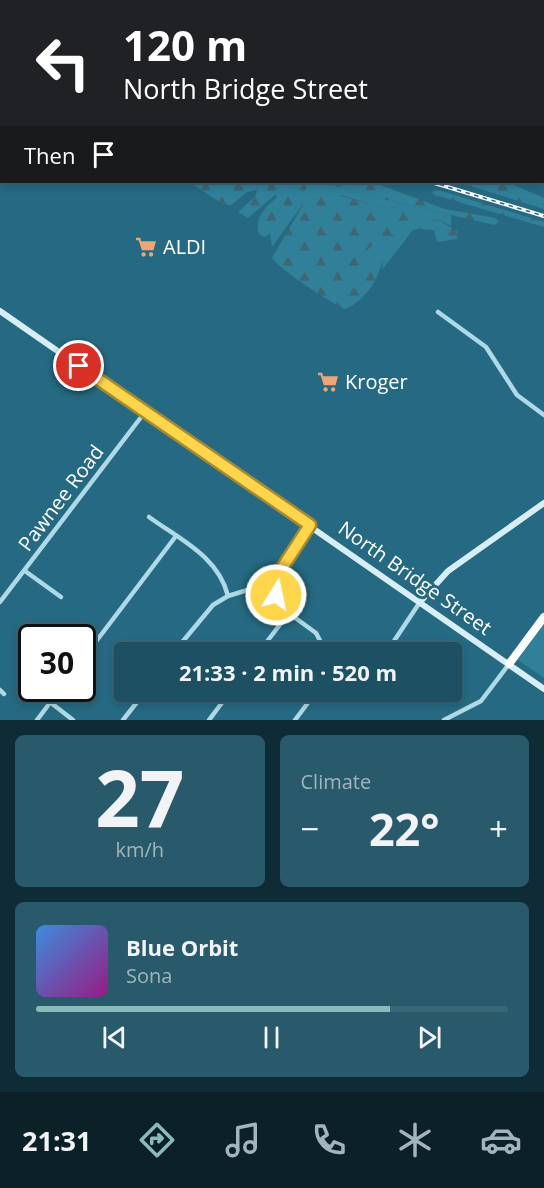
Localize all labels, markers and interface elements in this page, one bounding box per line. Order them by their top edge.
text: 120 m [123,16,247,73]
icon: left [24,24,102,102]
text: North Bridge Street [123,70,368,107]
icon: arrive [87,138,120,171]
text: Then [24,140,75,170]
place label: ALDI [163,233,206,260]
supermarket icon: ALDI [134,235,158,259]
pin [53,340,104,391]
icon: arrive [62,349,95,382]
place label: Kroger [345,368,408,395]
supermarket icon: Kroger [316,370,340,394]
street label: Pawnee Road [12,439,109,556]
street label: North Bridge Street [333,515,497,641]
position arrow [244,563,308,627]
speed limit sign: 30 [18,624,96,702]
text: 21:33 · 2 min · 520 m [179,657,397,687]
text: 27 [95,744,184,850]
text: Climate [301,768,371,795]
text: 22° [369,798,440,859]
text: − [301,806,319,851]
text: + [489,806,508,851]
text: km/h [115,836,164,863]
text: Blue Orbit [126,932,238,962]
text: Sona [126,962,172,989]
icon: previous [98,1021,131,1054]
icon: pause [255,1021,288,1054]
icon: next [413,1021,446,1054]
icon: directions [136,1119,178,1161]
icon: music [222,1119,264,1161]
icon: phone [308,1119,350,1161]
icon: climate [394,1119,436,1161]
icon: car [480,1119,522,1161]
text: 21:31 [22,1122,91,1159]

